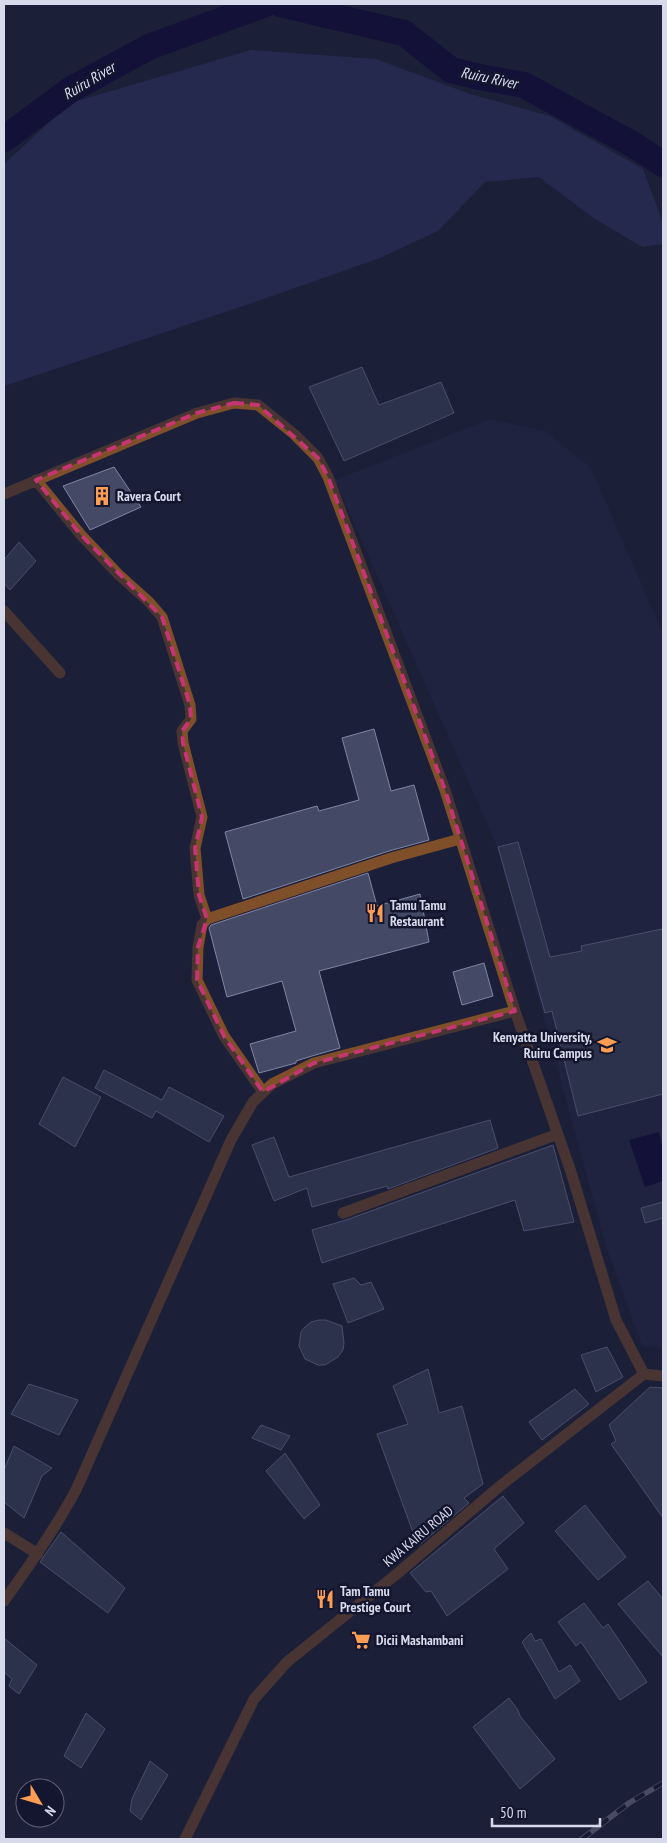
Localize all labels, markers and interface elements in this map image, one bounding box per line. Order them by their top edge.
water label: Ruiru River [59,57,120,103]
water label: Ruiru River [459,62,521,93]
building icon: Ravera Court [91,485,113,507]
place label: Ravera Court [117,487,181,505]
place label: Tamu Tamu Restaurant [390,896,446,930]
restaurant icon: Tamu Tamu Restaurant [364,902,386,924]
place label: Kenyatta University, Ruiru Campus [493,1028,592,1062]
school or university icon: Kenyatta University, Ruiru Campus [596,1034,618,1056]
street label: KWA KAIRU ROAD [379,1501,457,1571]
place label: Tam Tamu Prestige Court [340,1582,410,1616]
restaurant icon: Tam Tamu Prestige Court [314,1588,336,1610]
supermarket icon: Dicii Mashambani [350,1629,372,1651]
place label: Dicii Mashambani [376,1631,463,1649]
north arrow [15,1778,65,1828]
scale bar [492,1796,600,1828]
text: N [41,1802,60,1820]
text: 50 m [500,1803,526,1822]

